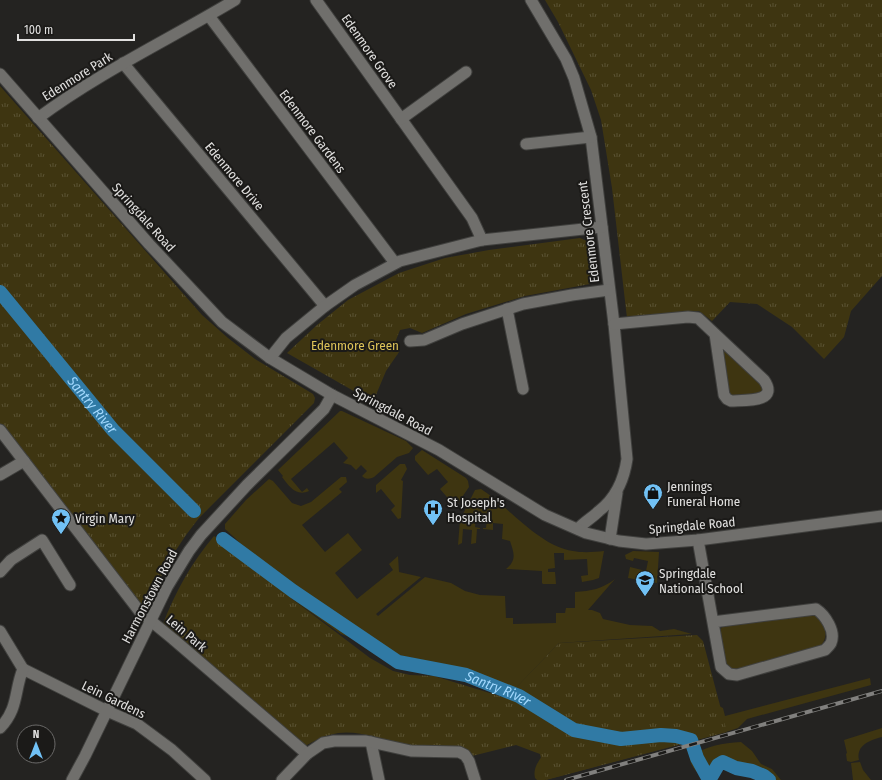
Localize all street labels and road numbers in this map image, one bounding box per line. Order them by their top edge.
street label: Edenmore Grove [338,11,401,91]
street label: Edenmore Park [40,48,116,104]
street label: Edenmore Gardens [276,87,349,176]
street label: Edenmore Drive [202,139,267,213]
street label: Springdale Road [109,180,178,255]
street label: Edenmore Crescent [575,180,602,283]
street label: Springdale Road [351,384,435,438]
street label: Springdale Road [648,514,736,537]
street label: Harmonstown Road [118,547,181,646]
street label: Lein Park [163,612,211,655]
street label: Lein Gardens [80,678,148,721]

